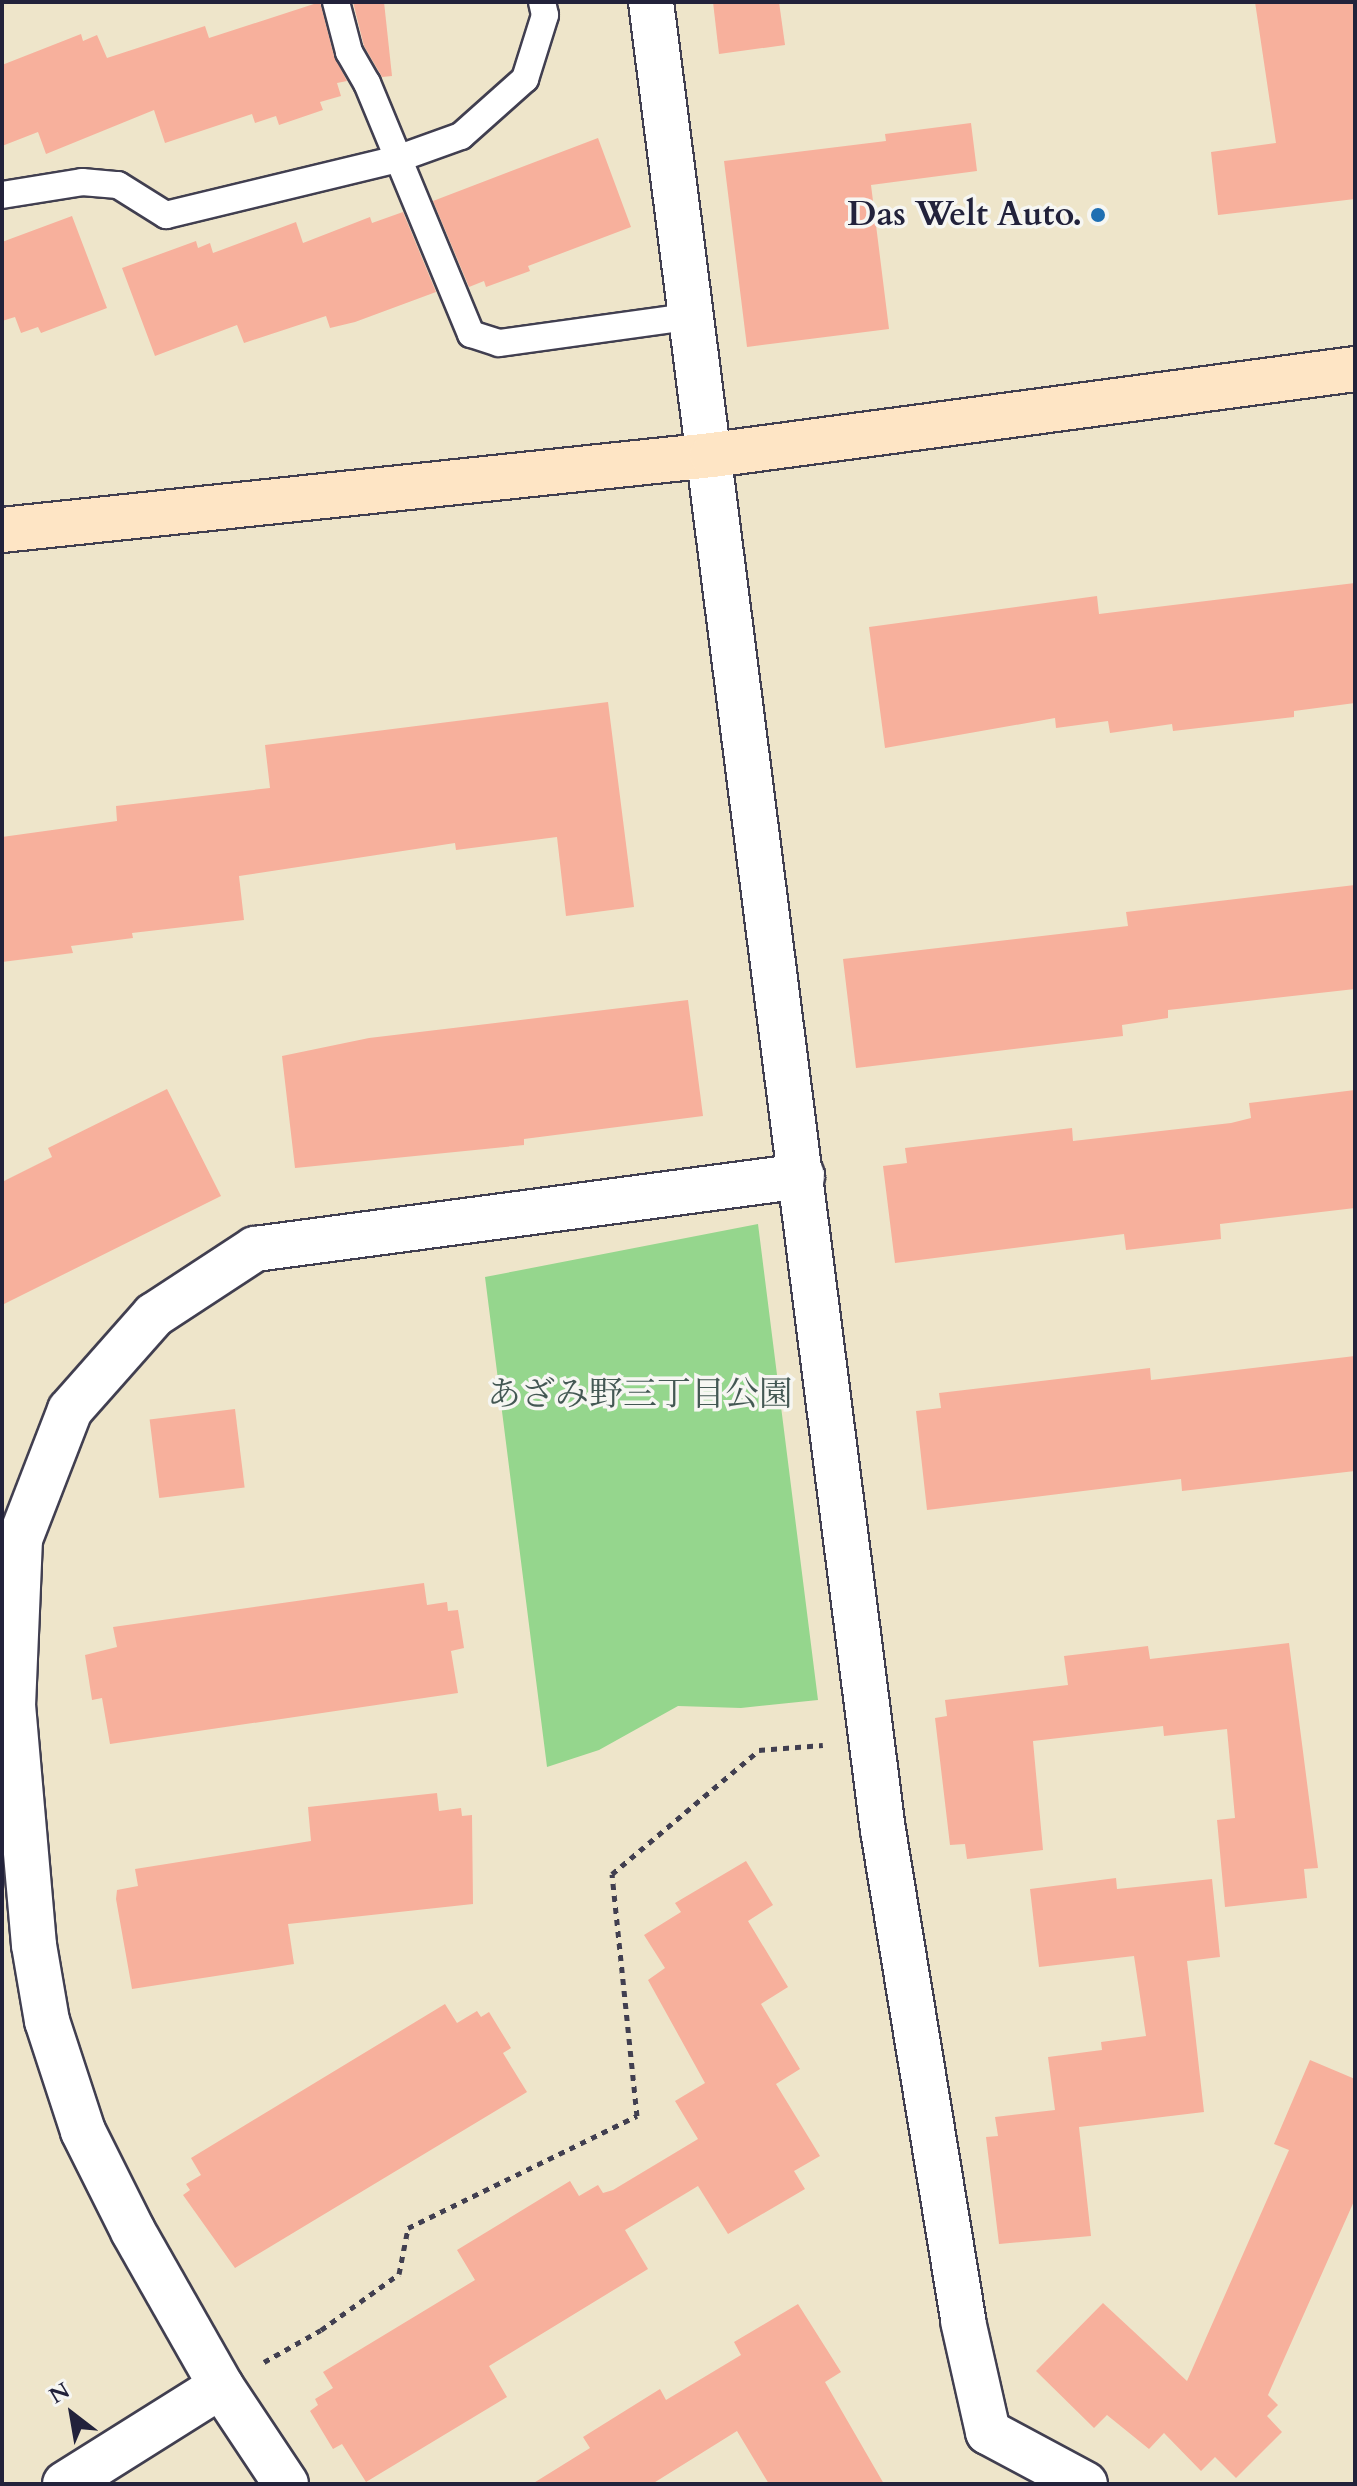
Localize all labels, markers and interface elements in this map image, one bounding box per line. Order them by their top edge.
place label: Das Welt Auto. [847,195,1082,235]
marker: Das Welt Auto. [1089,206,1107,224]
park label: あざみ野三丁目公園 [487,1375,793,1415]
north arrow [32,2374,112,2454]
text: N [44,2376,76,2411]

